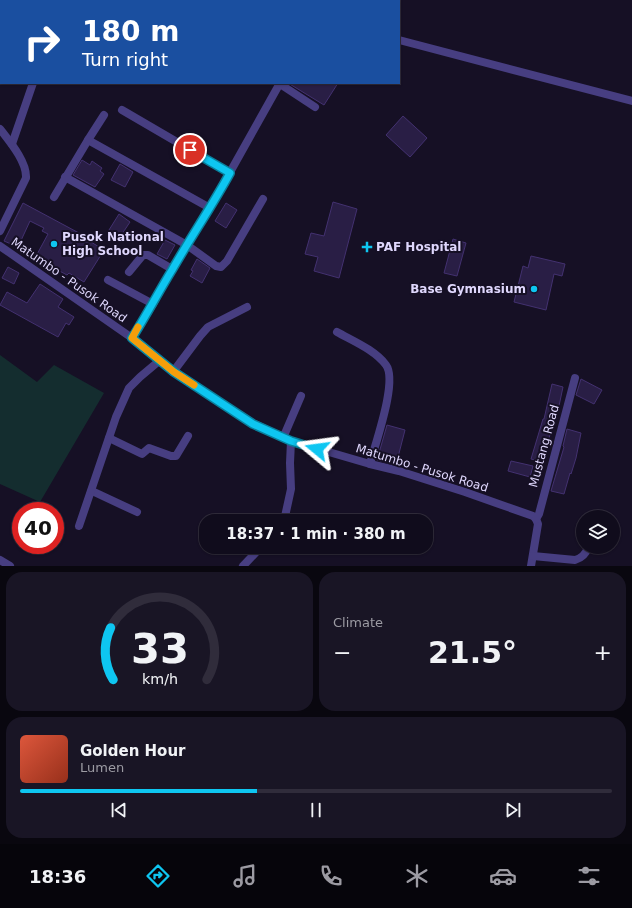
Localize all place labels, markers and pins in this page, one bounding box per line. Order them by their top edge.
pin [173,133,207,167]
place label: Pusok National High School [62,230,164,258]
marker: Pusok National High School [49,239,59,249]
place label: PAF Hospital [376,240,461,254]
marker: PAF Hospital [361,241,373,253]
place label: Base Gymnasium [410,282,526,296]
marker: Base Gymnasium [529,284,539,294]

